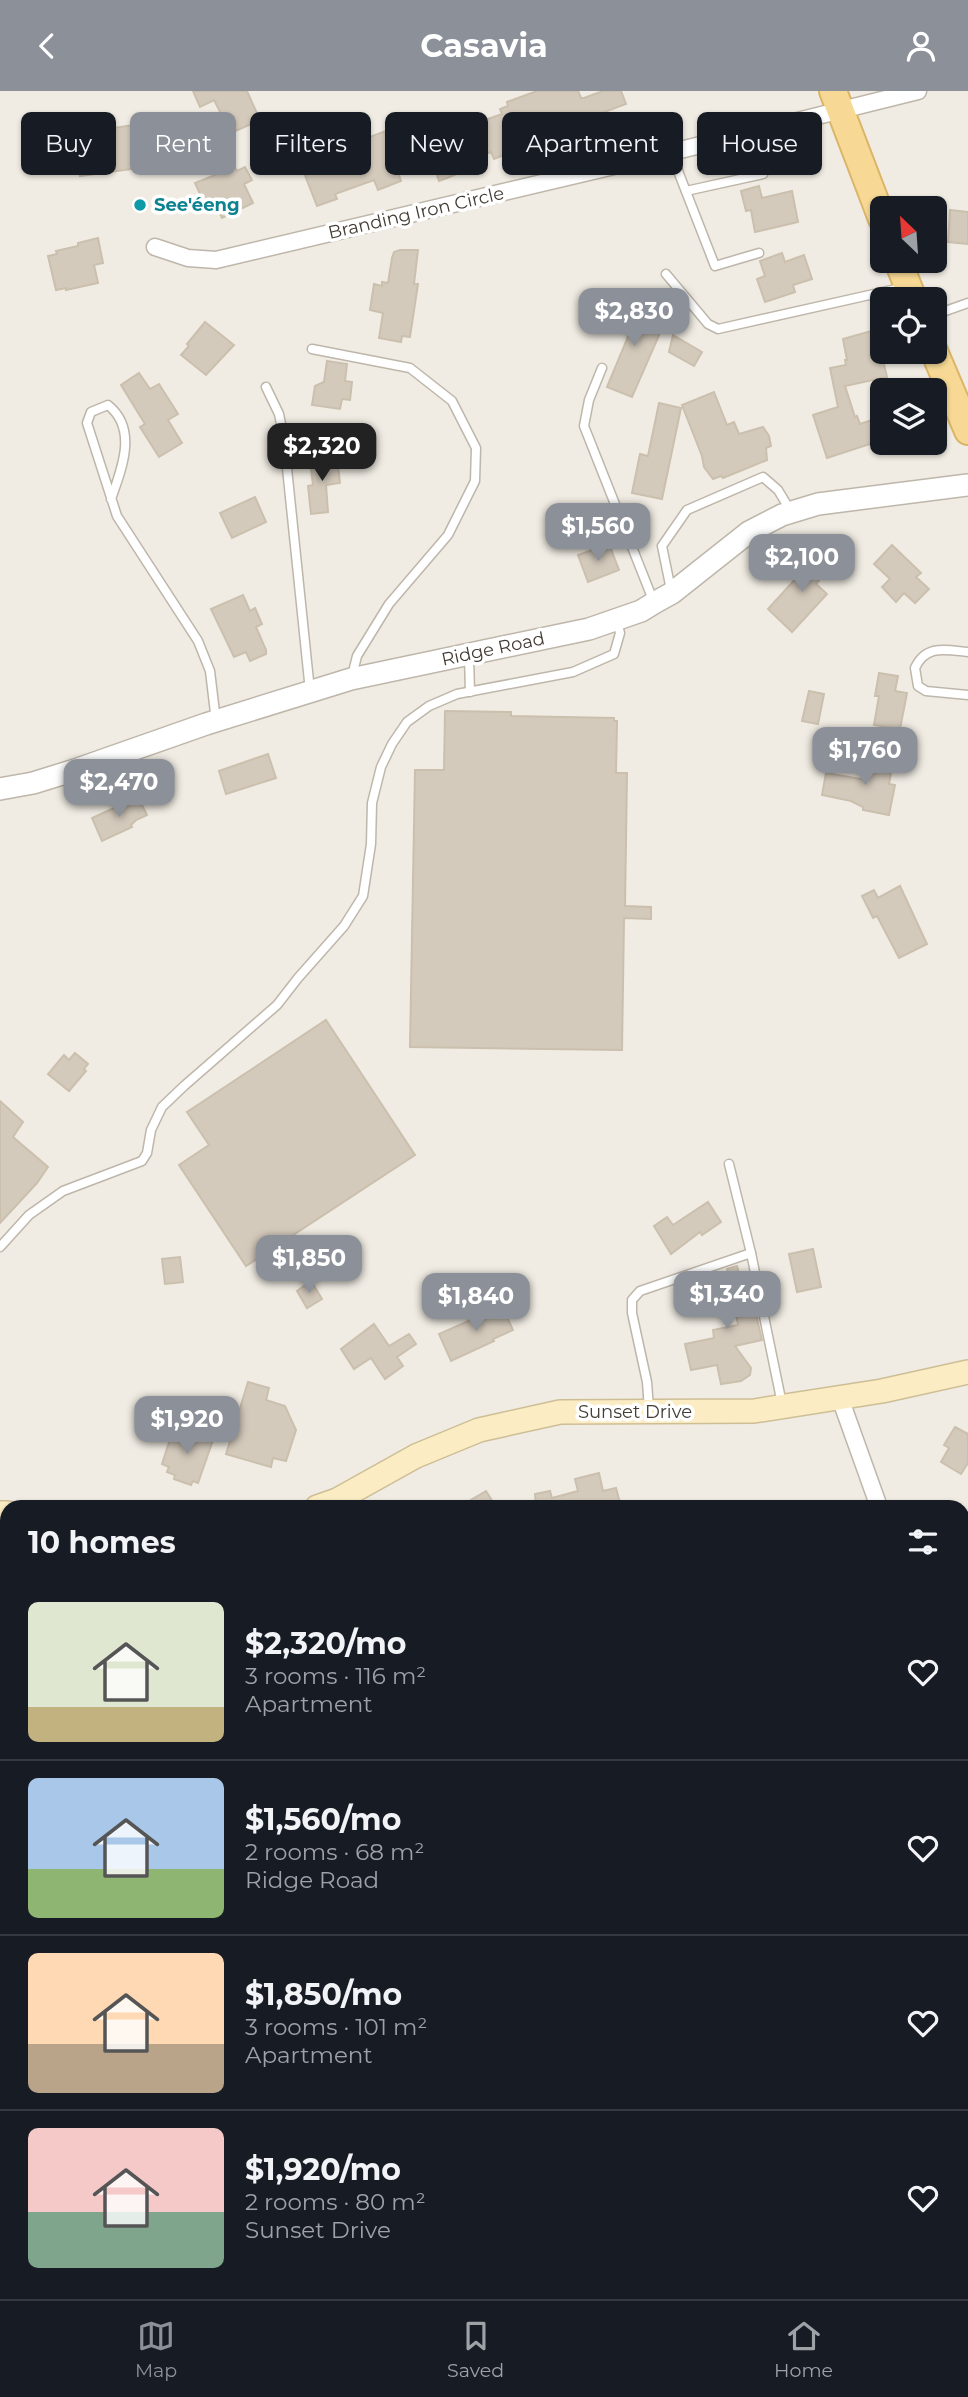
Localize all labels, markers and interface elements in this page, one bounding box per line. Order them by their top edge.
text: Casavia [420,26,548,65]
icon: back [28,27,66,65]
icon: person [902,27,940,65]
chip: Buy [21,112,116,175]
chip: Rent [130,112,236,175]
chip: Filters [250,112,371,175]
chip: New [385,112,488,175]
chip: Apartment [502,112,683,175]
chip: House [697,112,822,175]
street label: Branding Iron Circle [326,182,506,244]
place label: See'éeng [154,194,240,216]
north arrow [870,196,947,273]
map controls [870,196,947,455]
marker: See'éeng [132,197,148,213]
button: locate [870,287,947,364]
pin: $2,830 [577,289,691,348]
text: $2,830 [594,297,674,325]
button: layers [870,378,947,455]
pin: $2,320 [265,423,379,483]
text: $2,320 [283,432,361,460]
pin: $1,560 [541,503,655,563]
text: $1,560 [561,512,635,540]
pin: $2,100 [745,535,859,594]
text: $2,100 [765,543,839,571]
street label: Ridge Road [439,627,547,671]
pin: $1,760 [808,727,922,787]
text: $1,760 [828,736,902,764]
pin: $2,470 [62,759,176,819]
text: $2,470 [80,768,158,796]
pin: $1,850 [252,1235,366,1295]
text: $1,850 [272,1244,346,1272]
pin: $1,340 [670,1271,784,1331]
pin: $1,840 [419,1273,533,1333]
text: $1,340 [690,1280,764,1308]
text: $1,840 [438,1282,514,1310]
pin: $1,920 [130,1397,244,1456]
street label: Sunset Drive [578,1401,692,1423]
text: $1,920 [150,1405,224,1433]
icon: filters [904,1523,942,1561]
text: 10 homes [28,1524,176,1561]
text: $2,320/mo [245,1625,406,1662]
icon: home [84,1630,168,1714]
icon: heart [904,1653,942,1691]
text: 3 rooms · 116 m² [245,1662,426,1690]
text: Apartment [245,1690,373,1718]
text: $1,560/mo [245,1801,401,1838]
icon: home [84,1806,168,1890]
icon: heart [904,1829,942,1867]
text: 2 rooms · 68 m² [245,1838,424,1866]
text: Ridge Road [245,1866,379,1894]
text: $1,850/mo [245,1976,402,2013]
icon: home [84,1981,168,2065]
icon: heart [904,2004,942,2042]
text: 3 rooms · 101 m² [245,2013,427,2041]
text: Apartment [245,2041,373,2069]
text: $1,920/mo [245,2151,401,2188]
icon: home [84,2156,168,2240]
icon: heart [904,2179,942,2217]
text: 2 rooms · 80 m² [245,2188,426,2216]
text: Sunset Drive [245,2216,391,2244]
tab: Map [135,2317,177,2382]
tab: Saved [447,2317,504,2382]
tab: Home [774,2317,833,2382]

